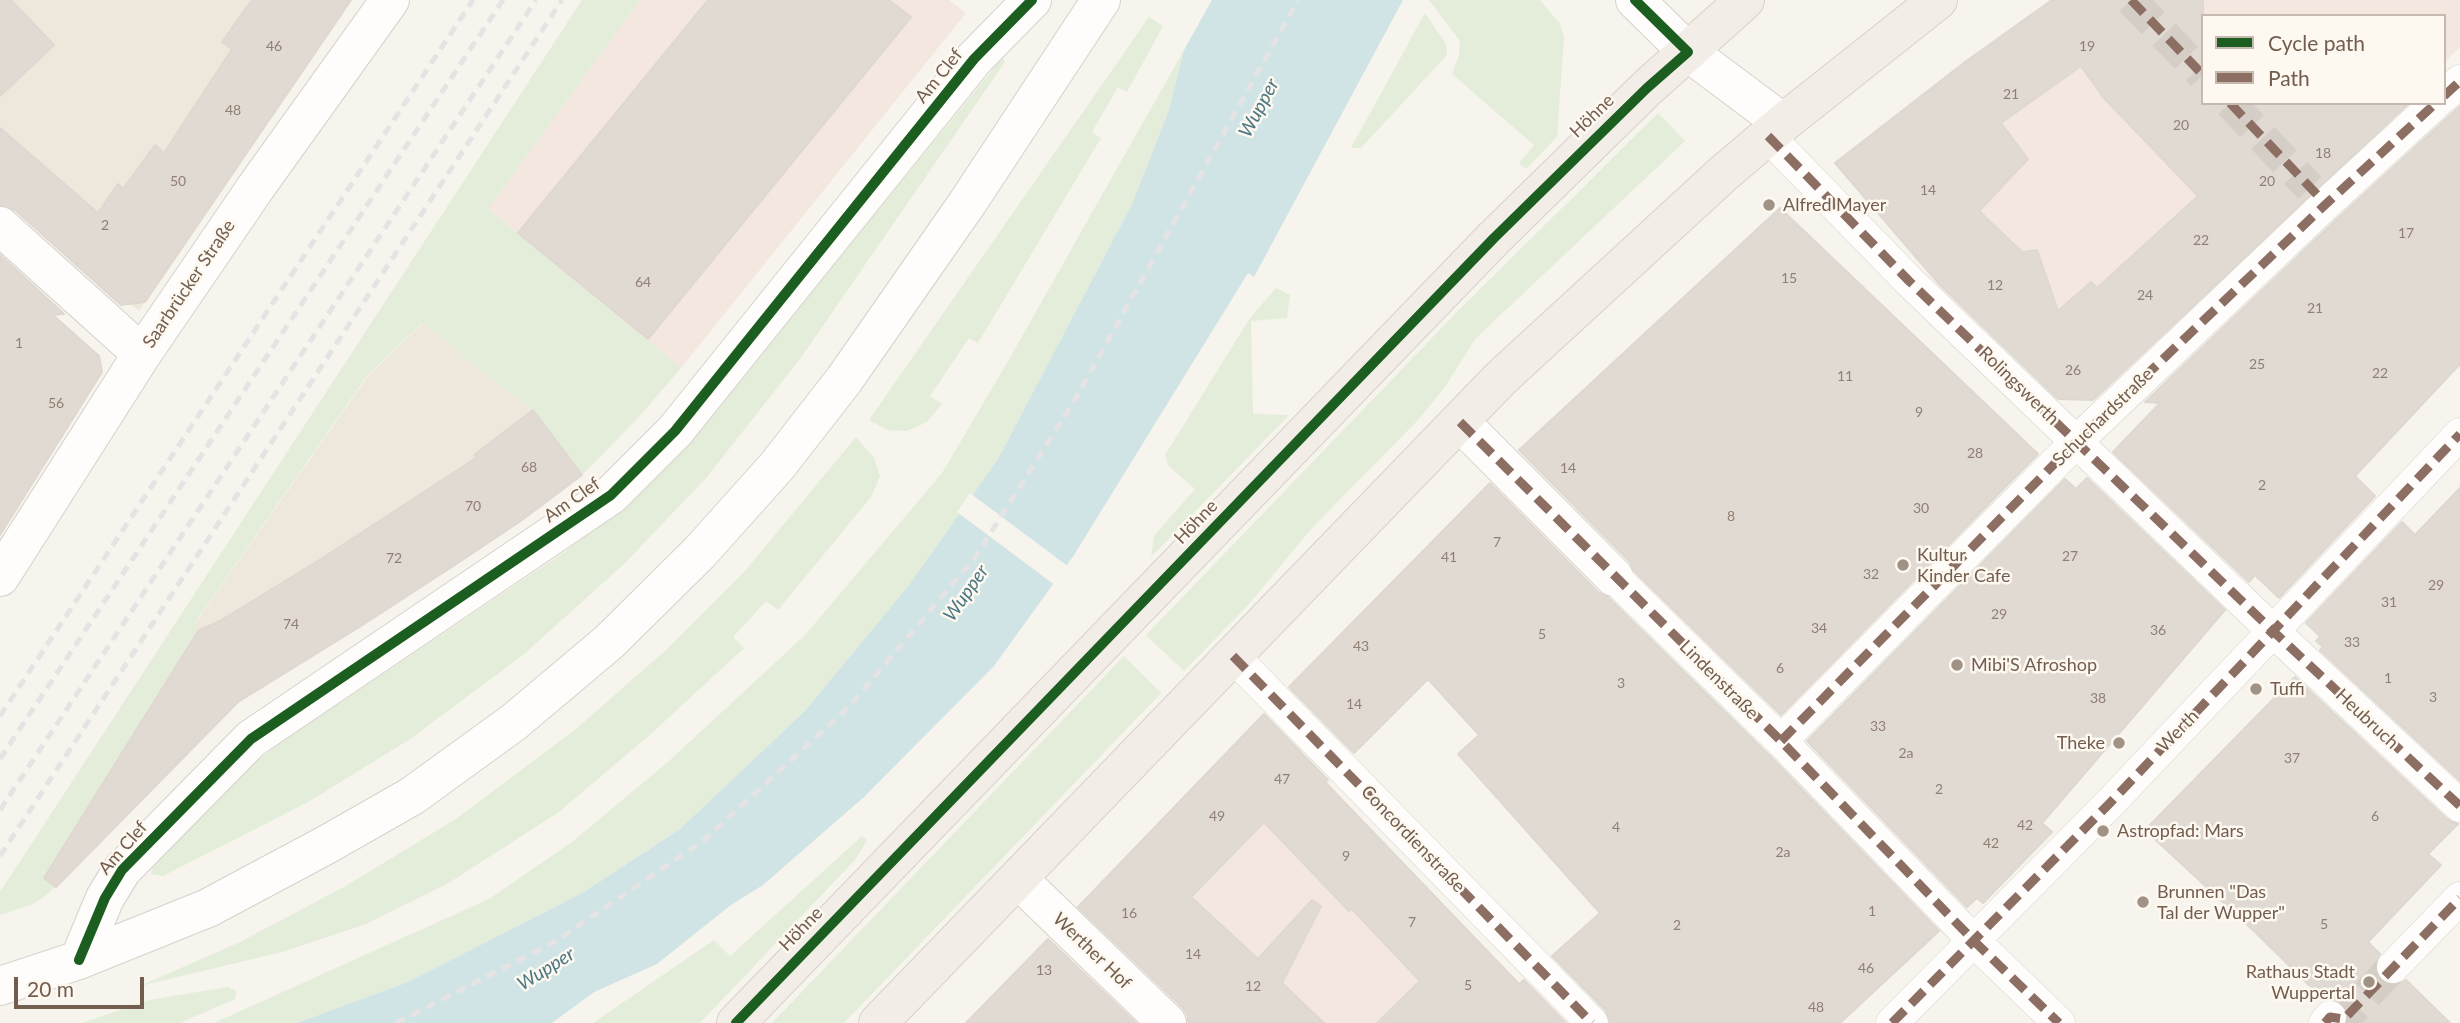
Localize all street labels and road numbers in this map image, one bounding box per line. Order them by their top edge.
street label: Am Clef [911,45,967,107]
street label: Höhne [1565,90,1619,142]
street label: Saarbrücker Straße [138,216,240,352]
street label: Rolingswerth [1974,342,2064,430]
street label: Schuchardstraße [2048,363,2158,471]
street label: Am Clef [540,473,604,527]
street label: Höhne [1170,495,1222,549]
street label: Lindenstraße [1675,636,1763,724]
street label: Heubruch [2331,684,2403,754]
street label: Werth [2153,705,2203,757]
street label: Concordienstraße [1356,781,1470,897]
street label: Am Clef [94,817,152,879]
street label: Höhne [775,902,827,956]
street label: Werther Hof [1048,908,1136,994]

